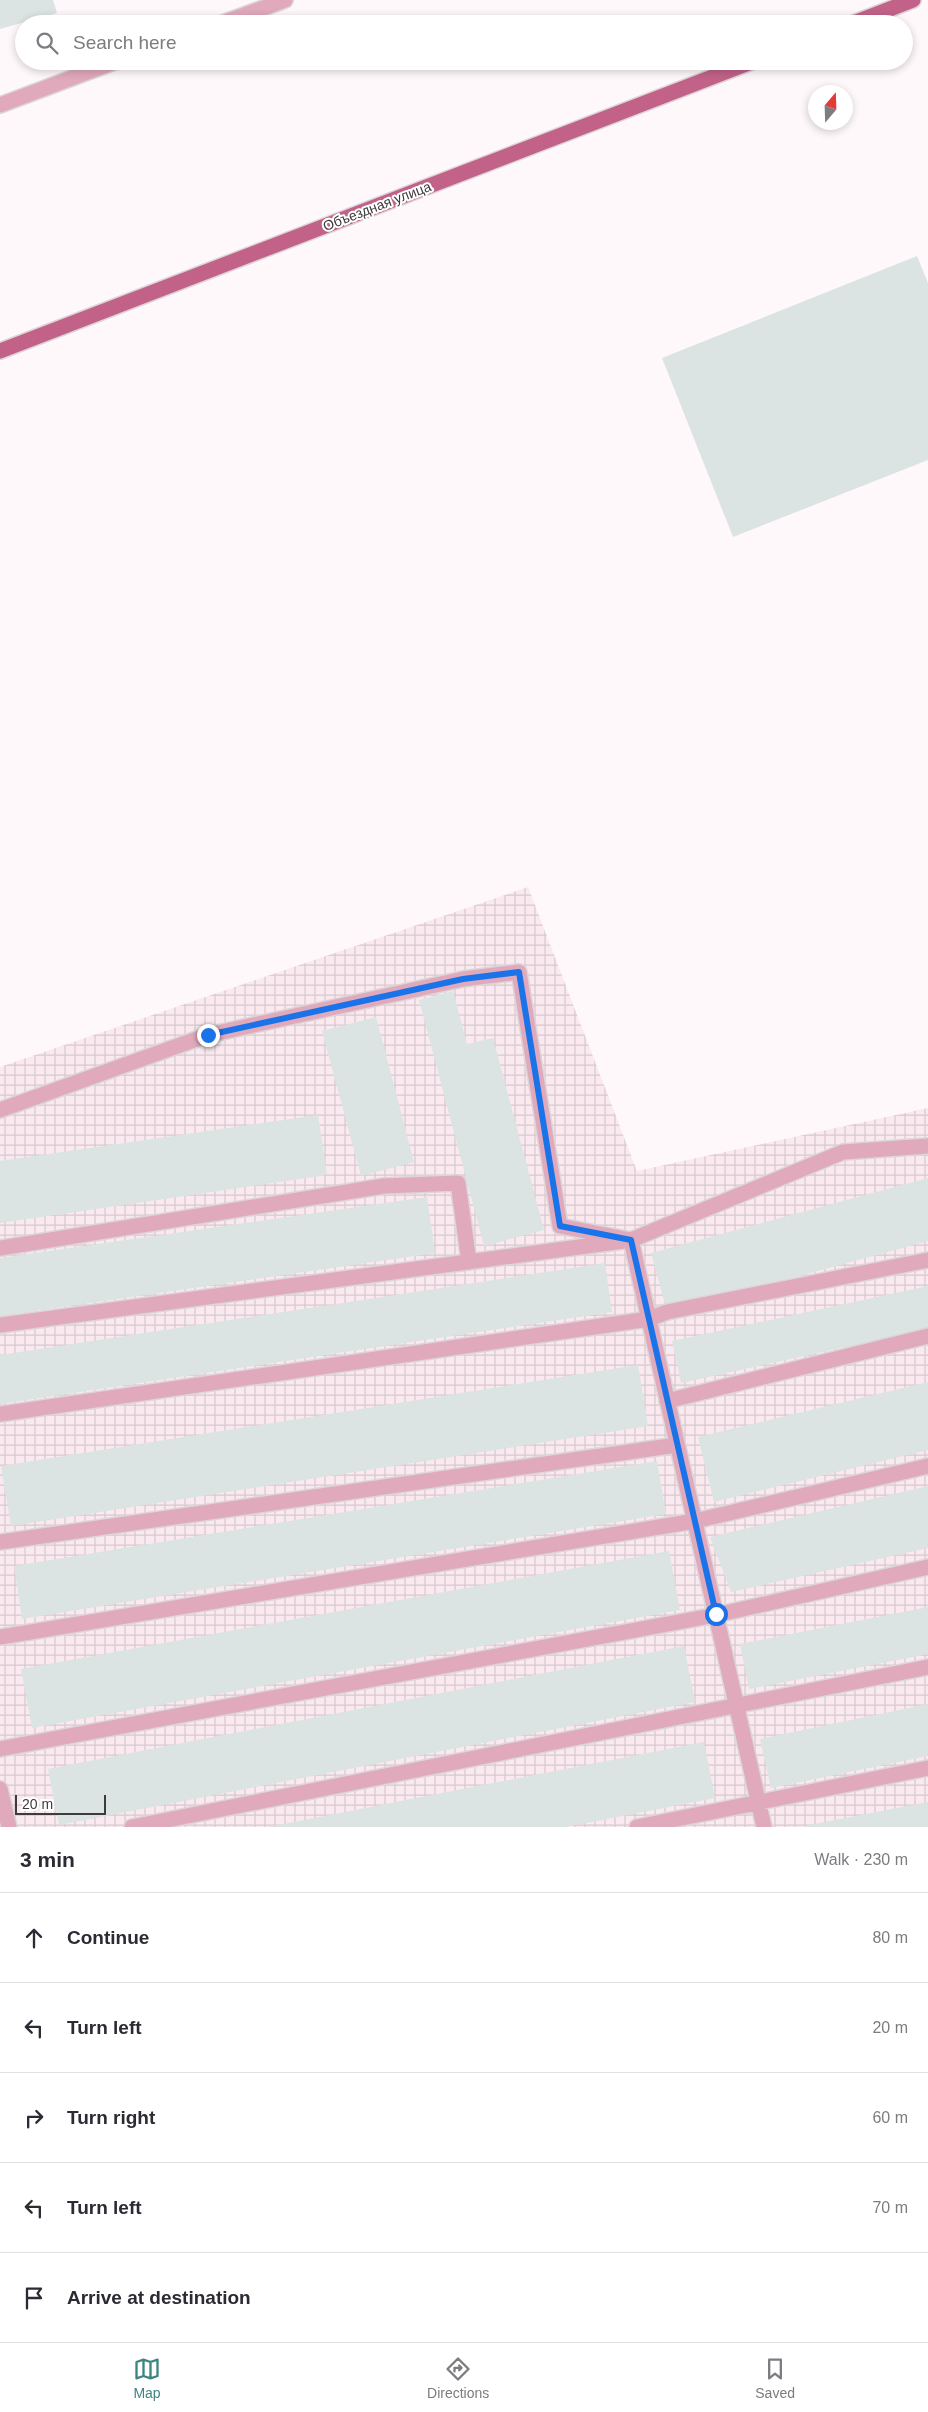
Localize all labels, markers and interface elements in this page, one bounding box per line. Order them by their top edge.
search box [15,15,913,70]
icon: search [33,29,61,57]
text: Search here [73,32,177,53]
north arrow [808,85,853,130]
street label: Объездная улица [321,178,433,234]
route end [197,1024,220,1047]
route start [705,1603,728,1626]
scale bar [15,1792,106,1815]
text: 20 m [22,1796,53,1812]
text: 3 min [20,1848,75,1871]
text: Walk · 230 m [814,1851,908,1868]
icon: ahead [20,1924,48,1952]
text: Continue [67,1927,149,1948]
text: 80 m [872,1929,908,1946]
icon: left [20,2014,48,2042]
text: Turn left [67,2017,142,2038]
text: 20 m [872,2019,908,2036]
icon: right [20,2104,48,2132]
text: Turn right [67,2107,155,2128]
text: 60 m [872,2109,908,2126]
icon: left [20,2194,48,2222]
text: Turn left [67,2197,142,2218]
text: 70 m [872,2199,908,2216]
icon: arrive [20,2284,48,2312]
text: Arrive at destination [67,2287,251,2308]
tab: Map [133,2355,161,2401]
tab: Directions [427,2355,489,2401]
tab: Saved [755,2355,795,2401]

